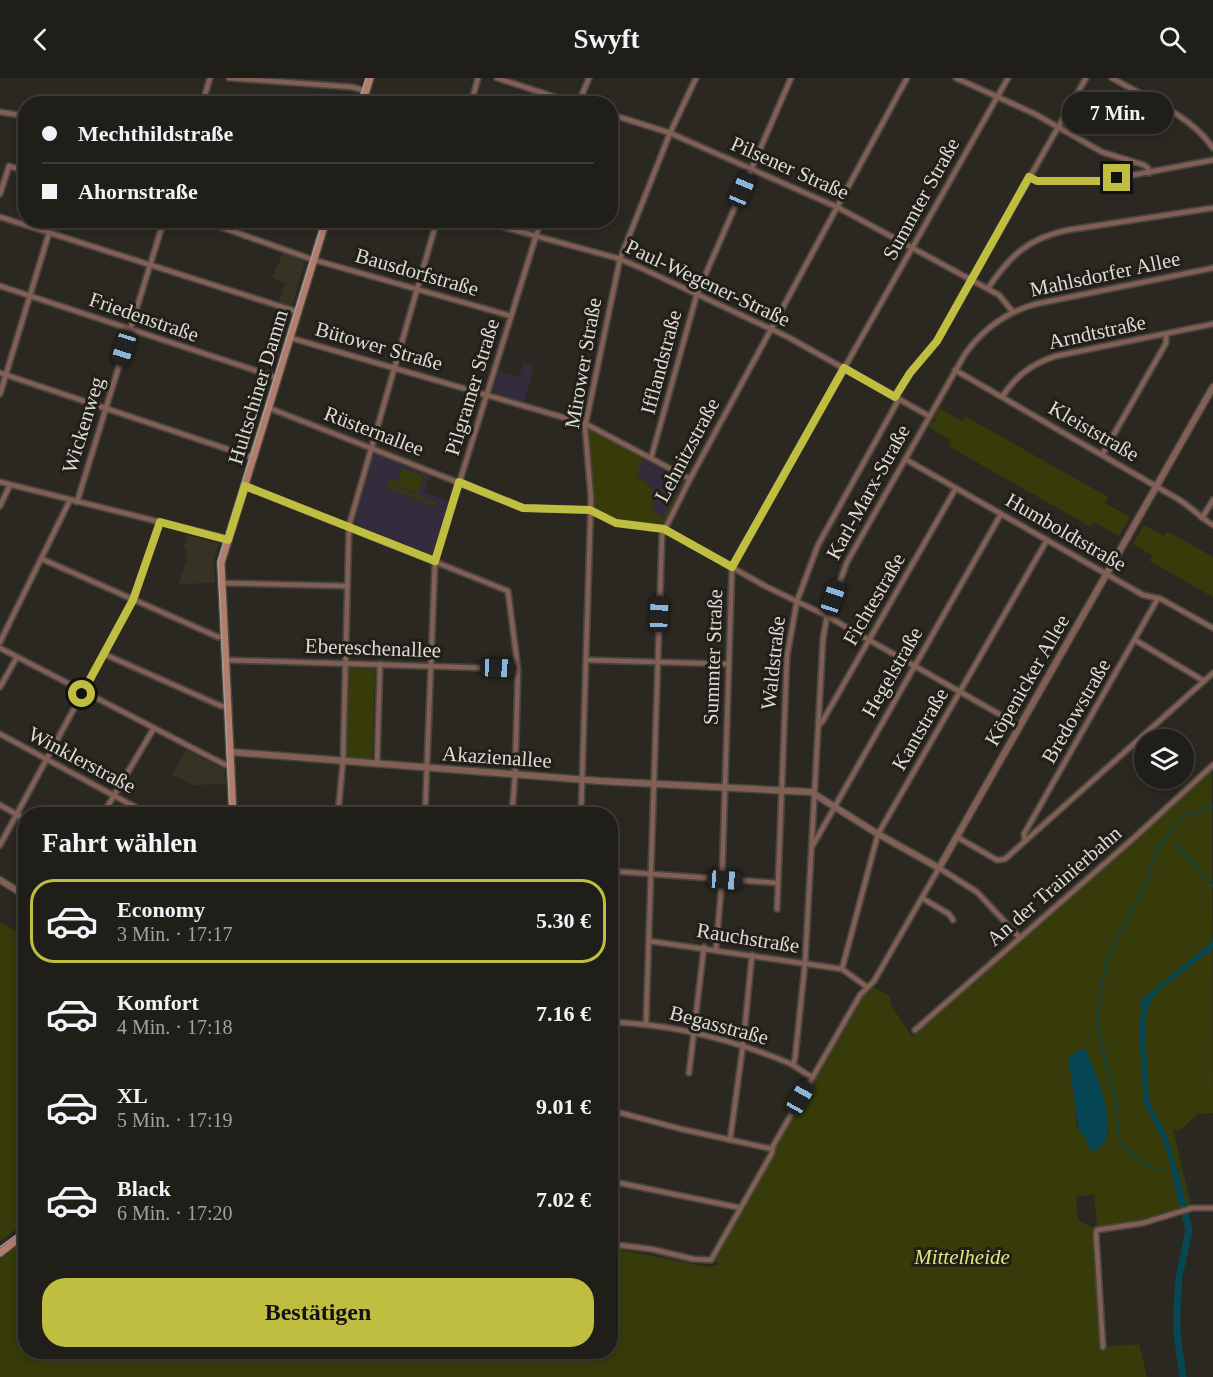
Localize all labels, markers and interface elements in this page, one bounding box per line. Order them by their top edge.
icon: back [24,23,57,56]
icon: search [1156,23,1189,56]
text: Swyft [574,24,640,54]
callout: 7 Min. [1062,91,1172,133]
text: 7 Min. [1090,102,1145,124]
text: Mechthildstraße [78,121,233,146]
street label: Pilsener Straße [727,131,853,205]
street label: Summter Straße [878,134,964,264]
route end [1103,164,1130,191]
car [727,170,757,210]
text: Ahornstraße [78,179,198,204]
street label: Paul-Wegener-Straße [622,234,794,332]
street label: Bausdorfstraße [353,243,481,301]
street label: Mahlsdorfer Allee [1027,246,1183,302]
street label: Friedenstraße [86,287,202,347]
street label: Mirower Straße [560,296,606,430]
street label: Hultschiner Damm [223,307,293,467]
street label: Ifflandstraße [636,307,686,417]
street label: Arndtstraße [1046,310,1148,354]
street label: Bütower Straße [313,316,445,376]
street label: Pilgramer Straße [440,316,504,458]
car [110,328,138,368]
street label: Wickenweg [57,373,109,476]
street label: Lehnitzstraße [650,394,724,506]
street label: Kleiststraße [1045,396,1143,466]
street label: Rüsternallee [321,401,427,461]
street label: Karl-Marx-Straße [821,420,915,564]
street label: Humboldtstraße [1001,488,1131,576]
street label: Fichtestraße [838,549,910,649]
car [819,578,847,618]
street label: Summter Straße [699,589,727,725]
car [649,596,669,632]
street label: Köpenicker Allee [980,610,1074,750]
street label: Waldstraße [756,615,790,711]
street label: Hegelstraße [857,623,927,721]
street label: Ebereschenallee [304,634,442,662]
street label: Bredowstraße [1036,654,1116,768]
car [480,658,516,678]
route start [68,680,95,707]
street label: Kantstraße [887,684,953,774]
street label: Winklerstraße [24,722,140,798]
map controls [1134,729,1194,789]
button: layers [1134,729,1194,789]
street label: Akazienallee [441,741,553,773]
street label: An der Trainierbahn [982,821,1127,951]
text: Fahrt wählen [42,828,197,858]
car [706,870,744,890]
icon: car [45,894,99,948]
text: Economy [117,897,205,922]
text: 5.30 € [536,908,591,933]
street label: Rauchstraße [695,918,801,958]
text: 3 Min. · 17:17 [117,923,233,945]
icon: car [45,987,99,1041]
text: Komfort [117,990,199,1015]
street label: Begasstraße [667,1000,771,1050]
text: 7.16 € [536,1001,591,1026]
text: 4 Min. · 17:18 [117,1016,233,1038]
car [783,1078,817,1118]
icon: car [45,1080,99,1134]
text: XL [117,1083,148,1108]
text: 9.01 € [536,1094,591,1119]
text: 5 Min. · 17:19 [117,1109,233,1131]
icon: car [45,1173,99,1227]
text: Black [117,1176,171,1201]
text: 7.02 € [536,1187,591,1212]
text: 6 Min. · 17:20 [117,1202,233,1224]
park label: Mittelheide [913,1245,1010,1269]
button: Bestätigen [42,1278,594,1347]

